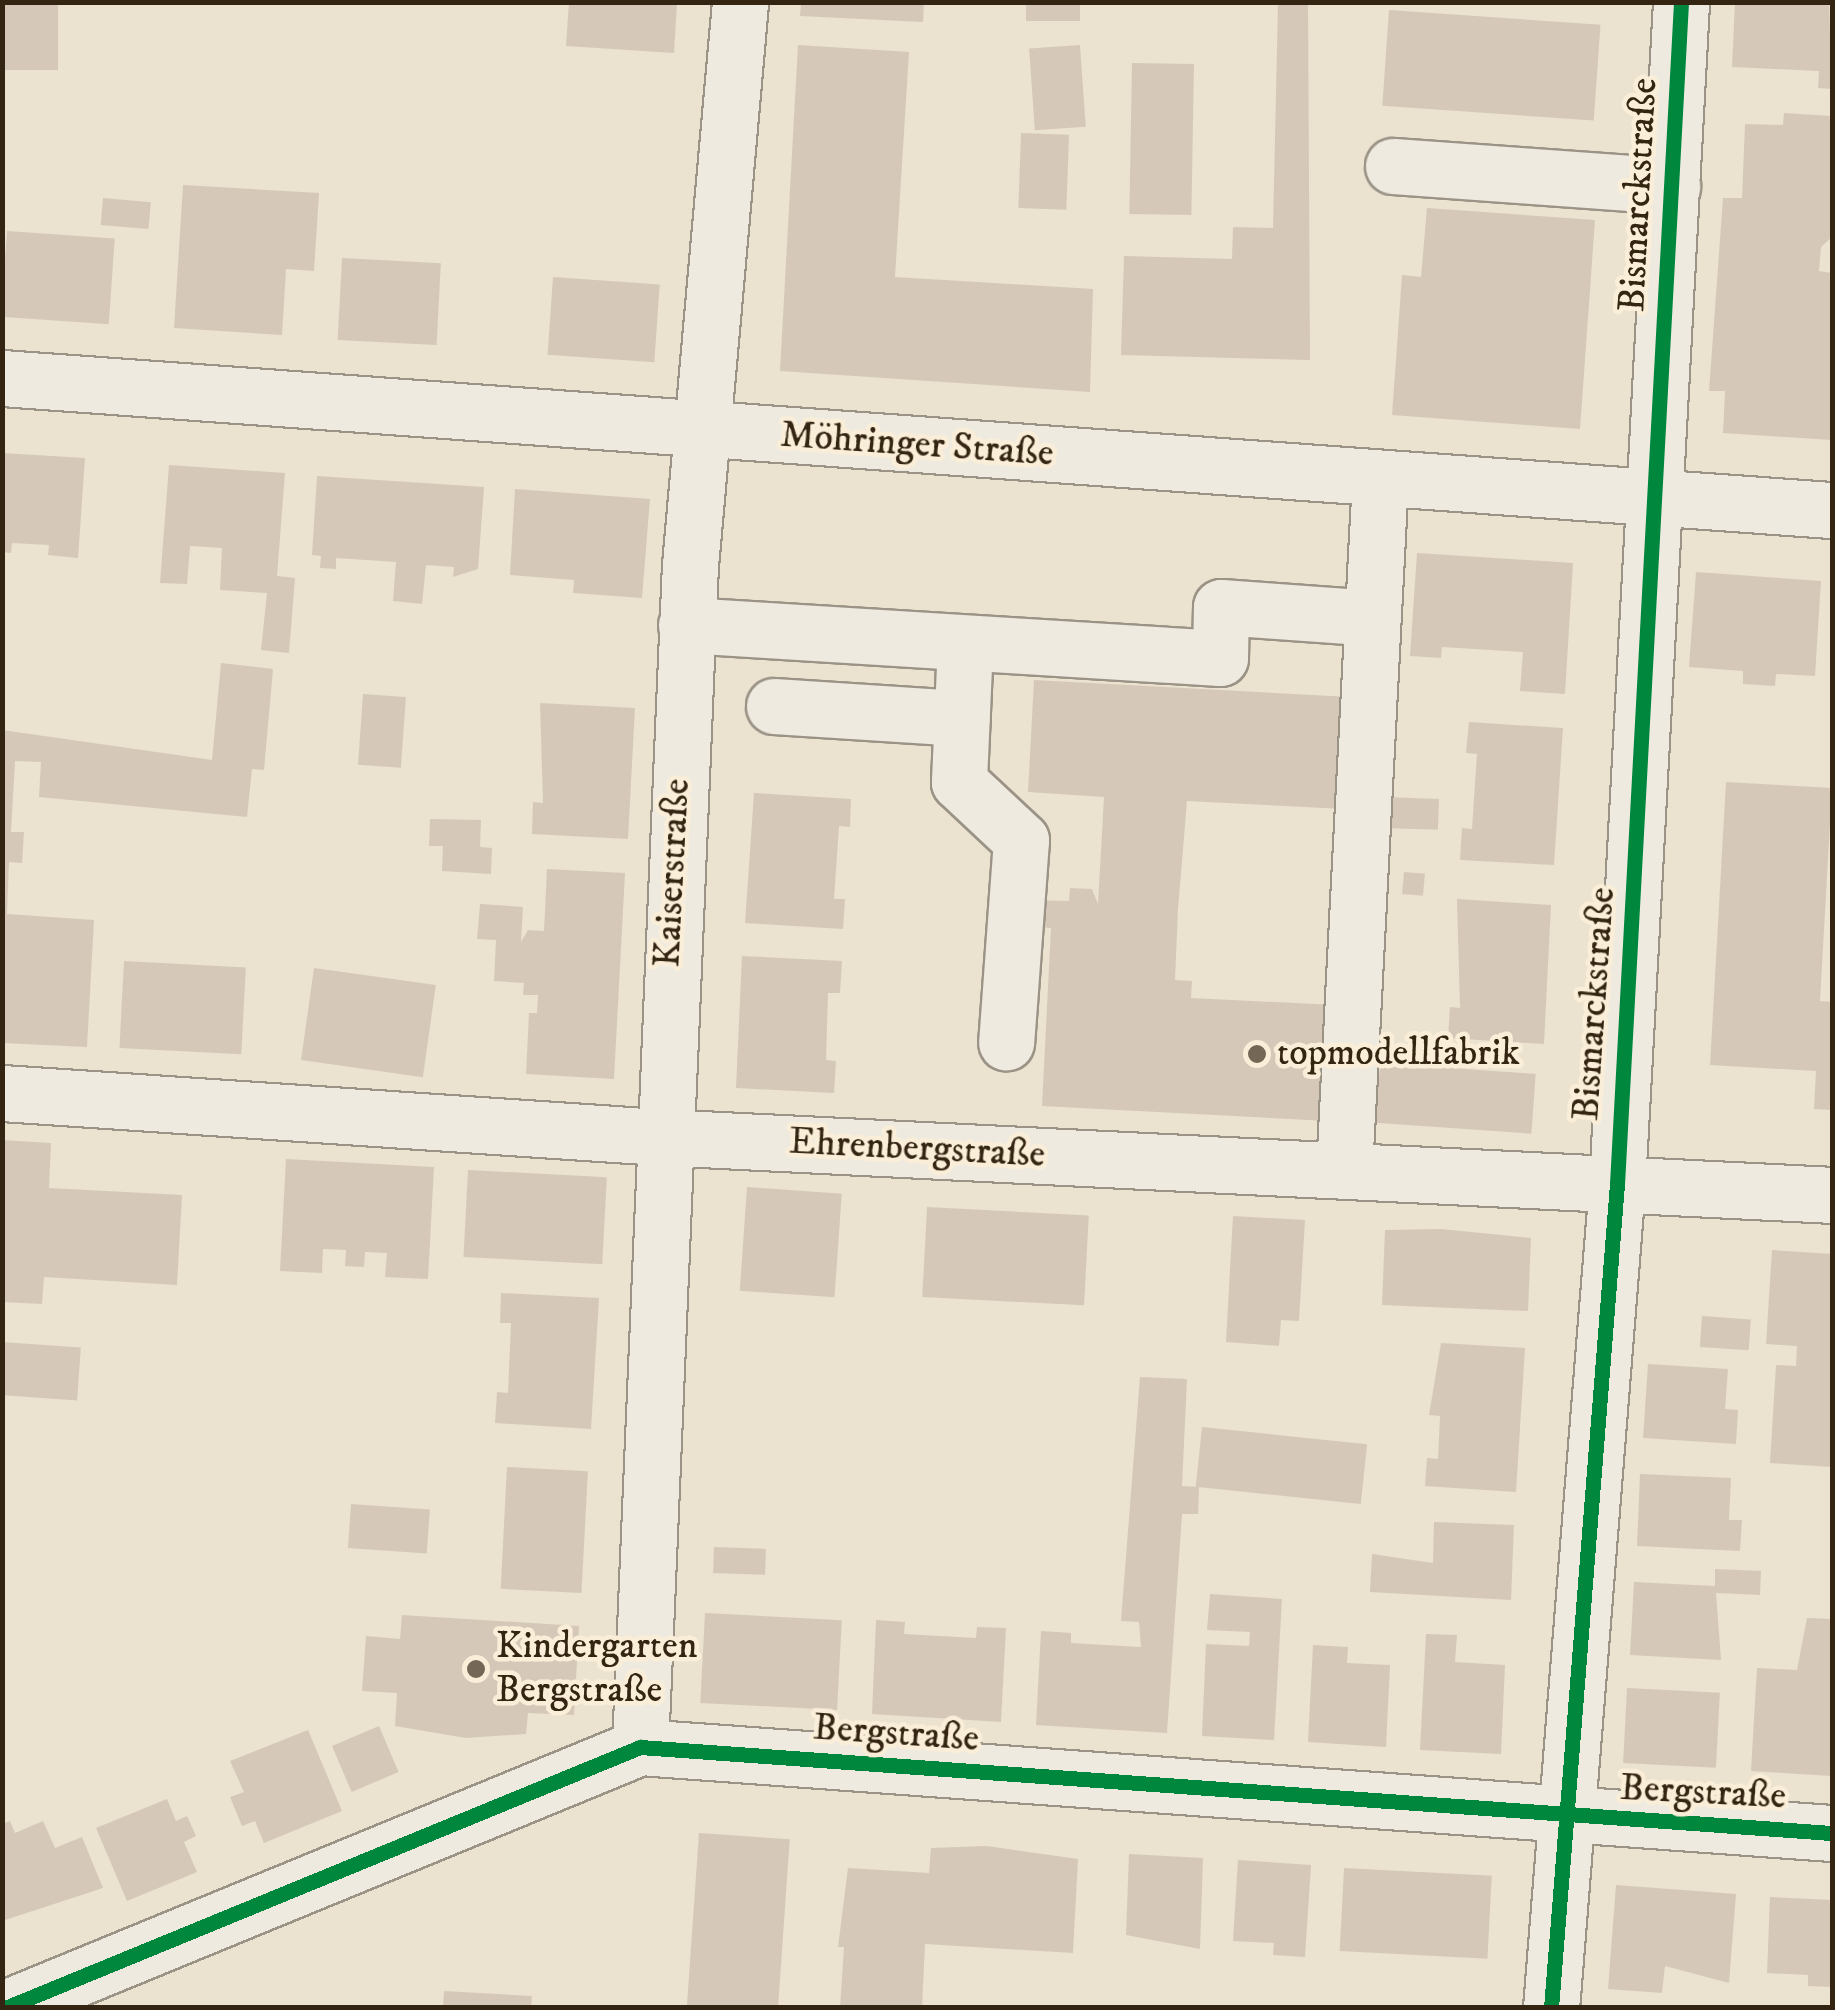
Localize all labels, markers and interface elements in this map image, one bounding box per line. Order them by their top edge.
street label: Bismarckstraße [1610,77,1668,313]
street label: Möhringer Straße [779,413,1055,477]
street label: Kaiserstraße [645,777,701,969]
street label: Bismarckstraße [1564,886,1626,1122]
place label: topmodellfabrik [1277,1031,1520,1077]
marker: topmodellfabrik [1246,1043,1268,1065]
street label: Ehrenbergstraße [788,1120,1046,1178]
place label: Kindergarten Bergstraße [496,1624,698,1714]
marker: Kindergarten Bergstraße [465,1658,487,1680]
street label: Bergstraße [811,1705,981,1763]
street label: Bergstraße [1619,1766,1787,1820]

